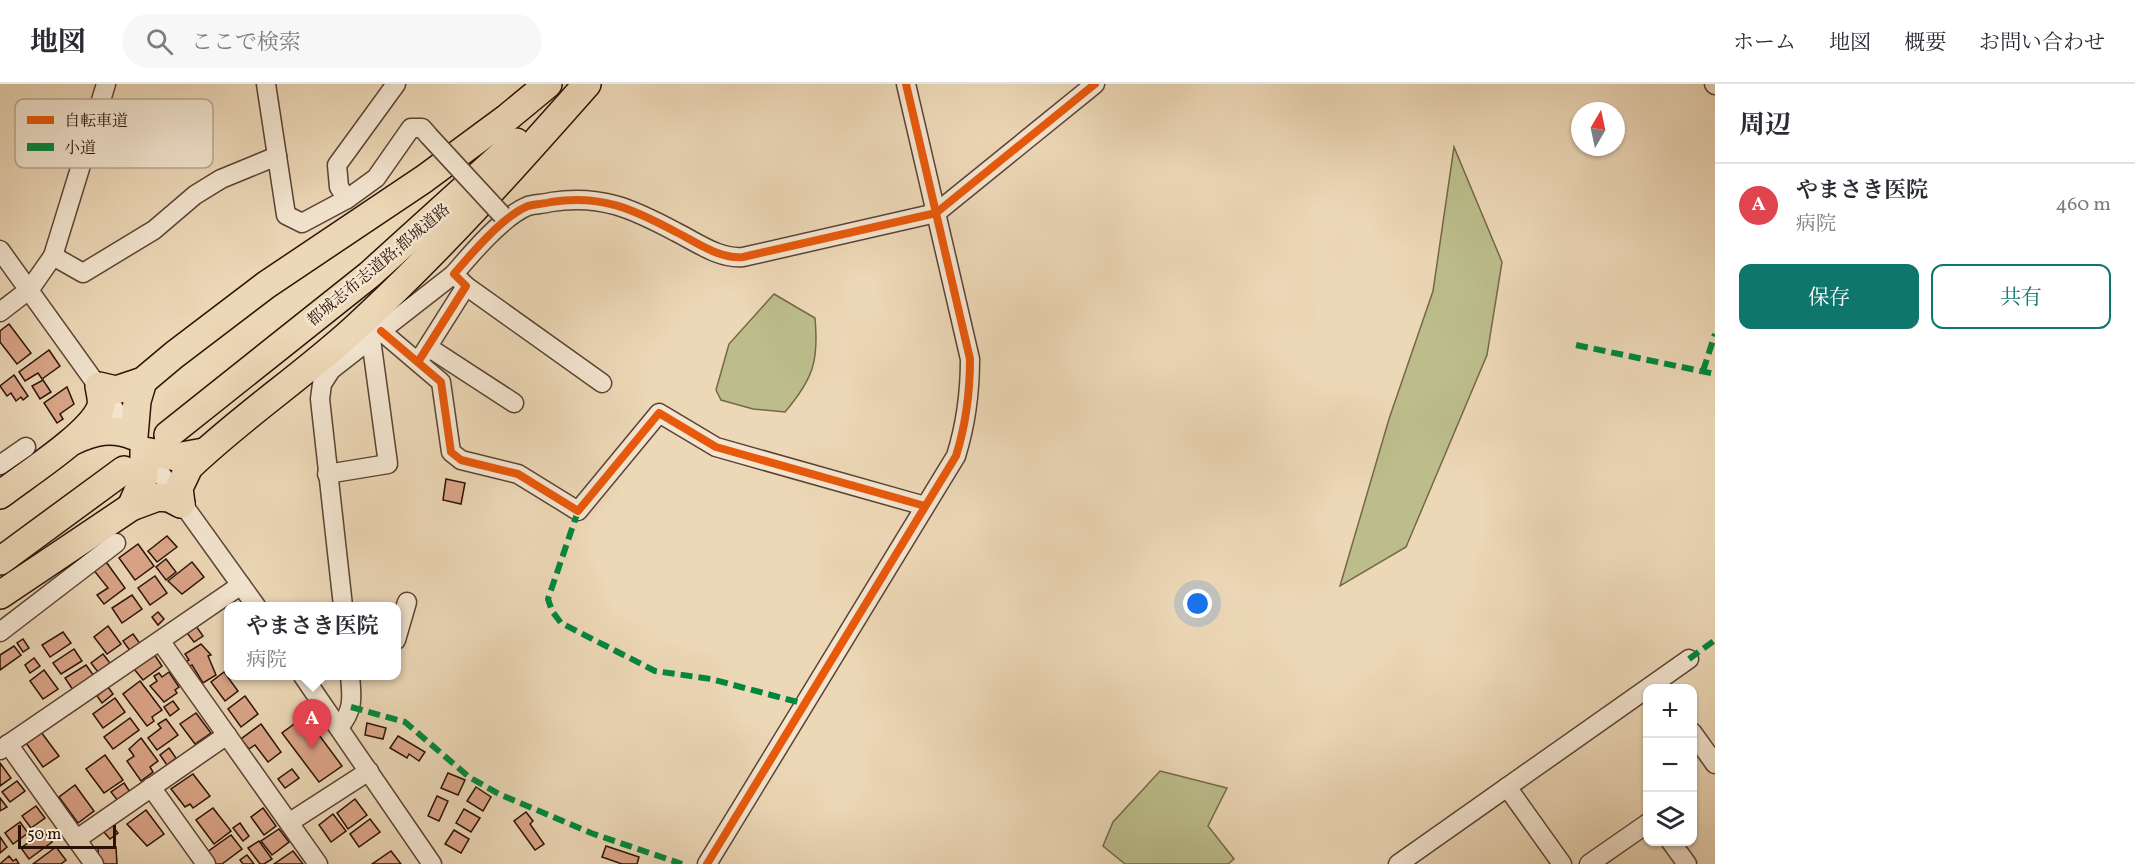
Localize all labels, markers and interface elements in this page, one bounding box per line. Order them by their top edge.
search box [122,14,542,68]
text: 地図 [30,24,86,63]
icon: search [143,25,176,58]
text: ここで検索 [191,28,301,59]
text: ホーム [1733,29,1796,58]
text: 地図 [1829,29,1871,58]
text: 概要 [1904,29,1946,58]
text: お問い合わせ [1979,29,2105,58]
legend [15,99,213,168]
north arrow [1571,102,1625,156]
text: 周辺 [1739,108,1791,144]
text: 自転車道 [64,111,128,133]
text: 小道 [64,138,96,160]
text: やまさき医院 [1796,176,1928,207]
text: A [1751,191,1766,219]
text: 460 m [2055,191,2111,219]
street label: 都城志布志道路;都城道路 [303,199,455,332]
text: 病院 [1796,211,1836,239]
button: 保存 [1739,264,1919,329]
button: 共有 [1931,264,2111,329]
your location [1183,589,1212,618]
popup [224,602,401,680]
text: やまさき医院 [246,612,379,643]
text: 病院 [246,647,286,675]
map controls [1643,684,1697,846]
button: + [1643,684,1697,738]
pin: A [292,700,332,749]
button: − [1643,738,1697,792]
button: layers [1643,792,1697,846]
scale bar [18,822,116,850]
text: 50 m [27,824,61,846]

